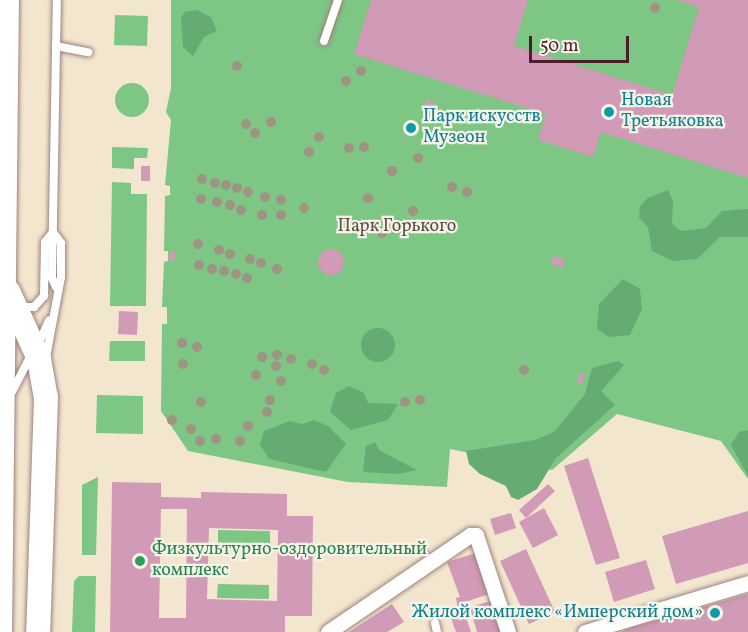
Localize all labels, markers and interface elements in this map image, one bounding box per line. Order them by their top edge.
scale bar [532,24,632,62]
text: 50 m [540,34,579,59]
place label: Новая Третьяковка [621,91,724,134]
marker: Новая Третьяковка [602,105,616,119]
place label: Парк искусств Музеон [423,107,541,150]
marker: Парк искусств Музеон [404,121,418,135]
park label: Парк Горького [338,216,456,238]
place label: Физкультурно-оздоровительный комплекс [152,540,427,582]
marker: Физкультурно-оздоровительный комплекс [133,554,147,568]
place label: Жилой комплекс «Имперский дом» [411,602,703,624]
marker: Жилой комплекс «Имперский дом» [708,606,722,620]

